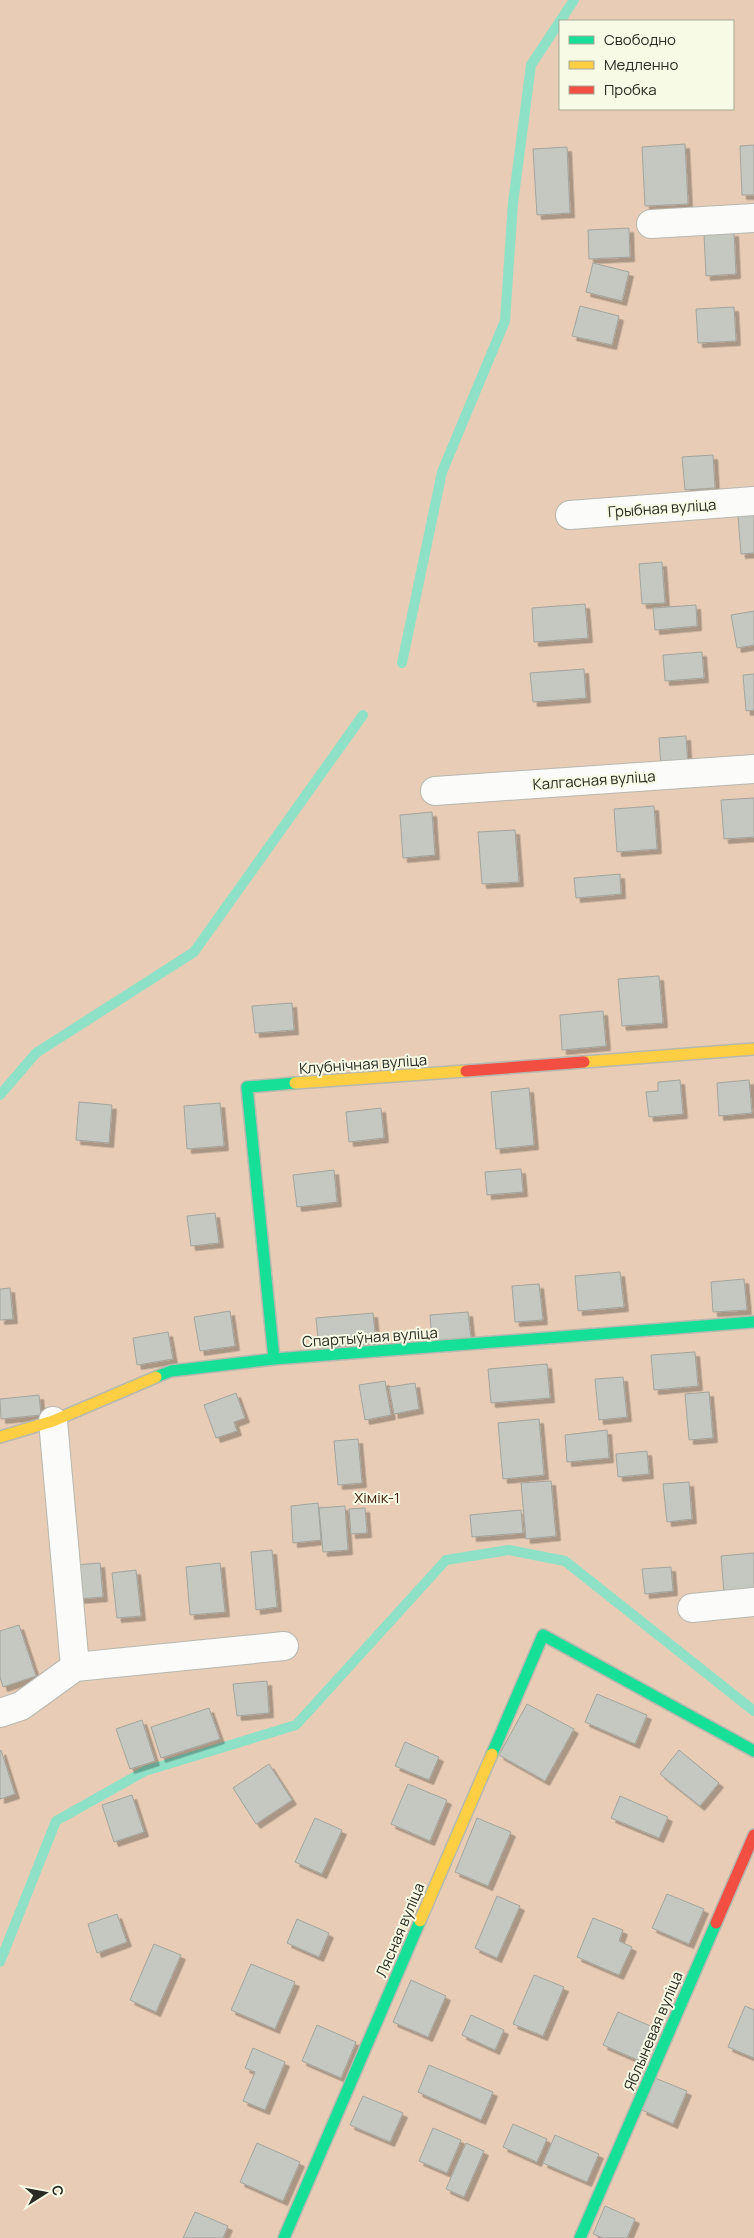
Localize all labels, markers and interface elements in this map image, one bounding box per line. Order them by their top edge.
legend [559,20,734,110]
text: Свободно [604,29,676,50]
text: Медленно [604,54,678,75]
text: Пробка [604,79,657,100]
street label: Грыбная вуліца [607,494,717,522]
street label: Калгасная вуліца [532,765,656,795]
street label: Клубнічная вуліца [298,1049,428,1079]
street label: Спартыўная вуліца [301,1322,439,1352]
park label: Хімік-1 [354,1487,400,1508]
street label: Лясная вуліца [371,1879,429,1981]
street label: Яблыневая вуліца [618,1968,688,2094]
north arrow [20,2168,70,2218]
text: С [48,2184,69,2197]

